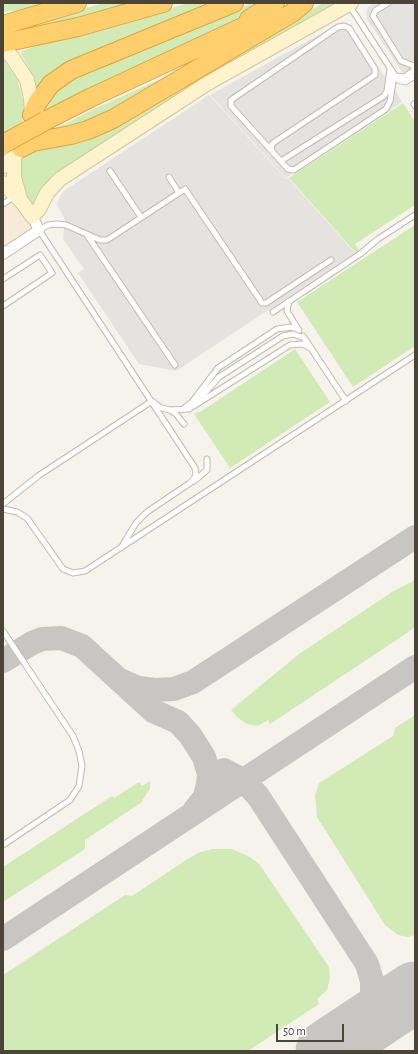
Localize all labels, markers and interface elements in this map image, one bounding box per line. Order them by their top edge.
scale bar [278,1016,346,1042]
text: 50 m [283,1025,306,1037]

